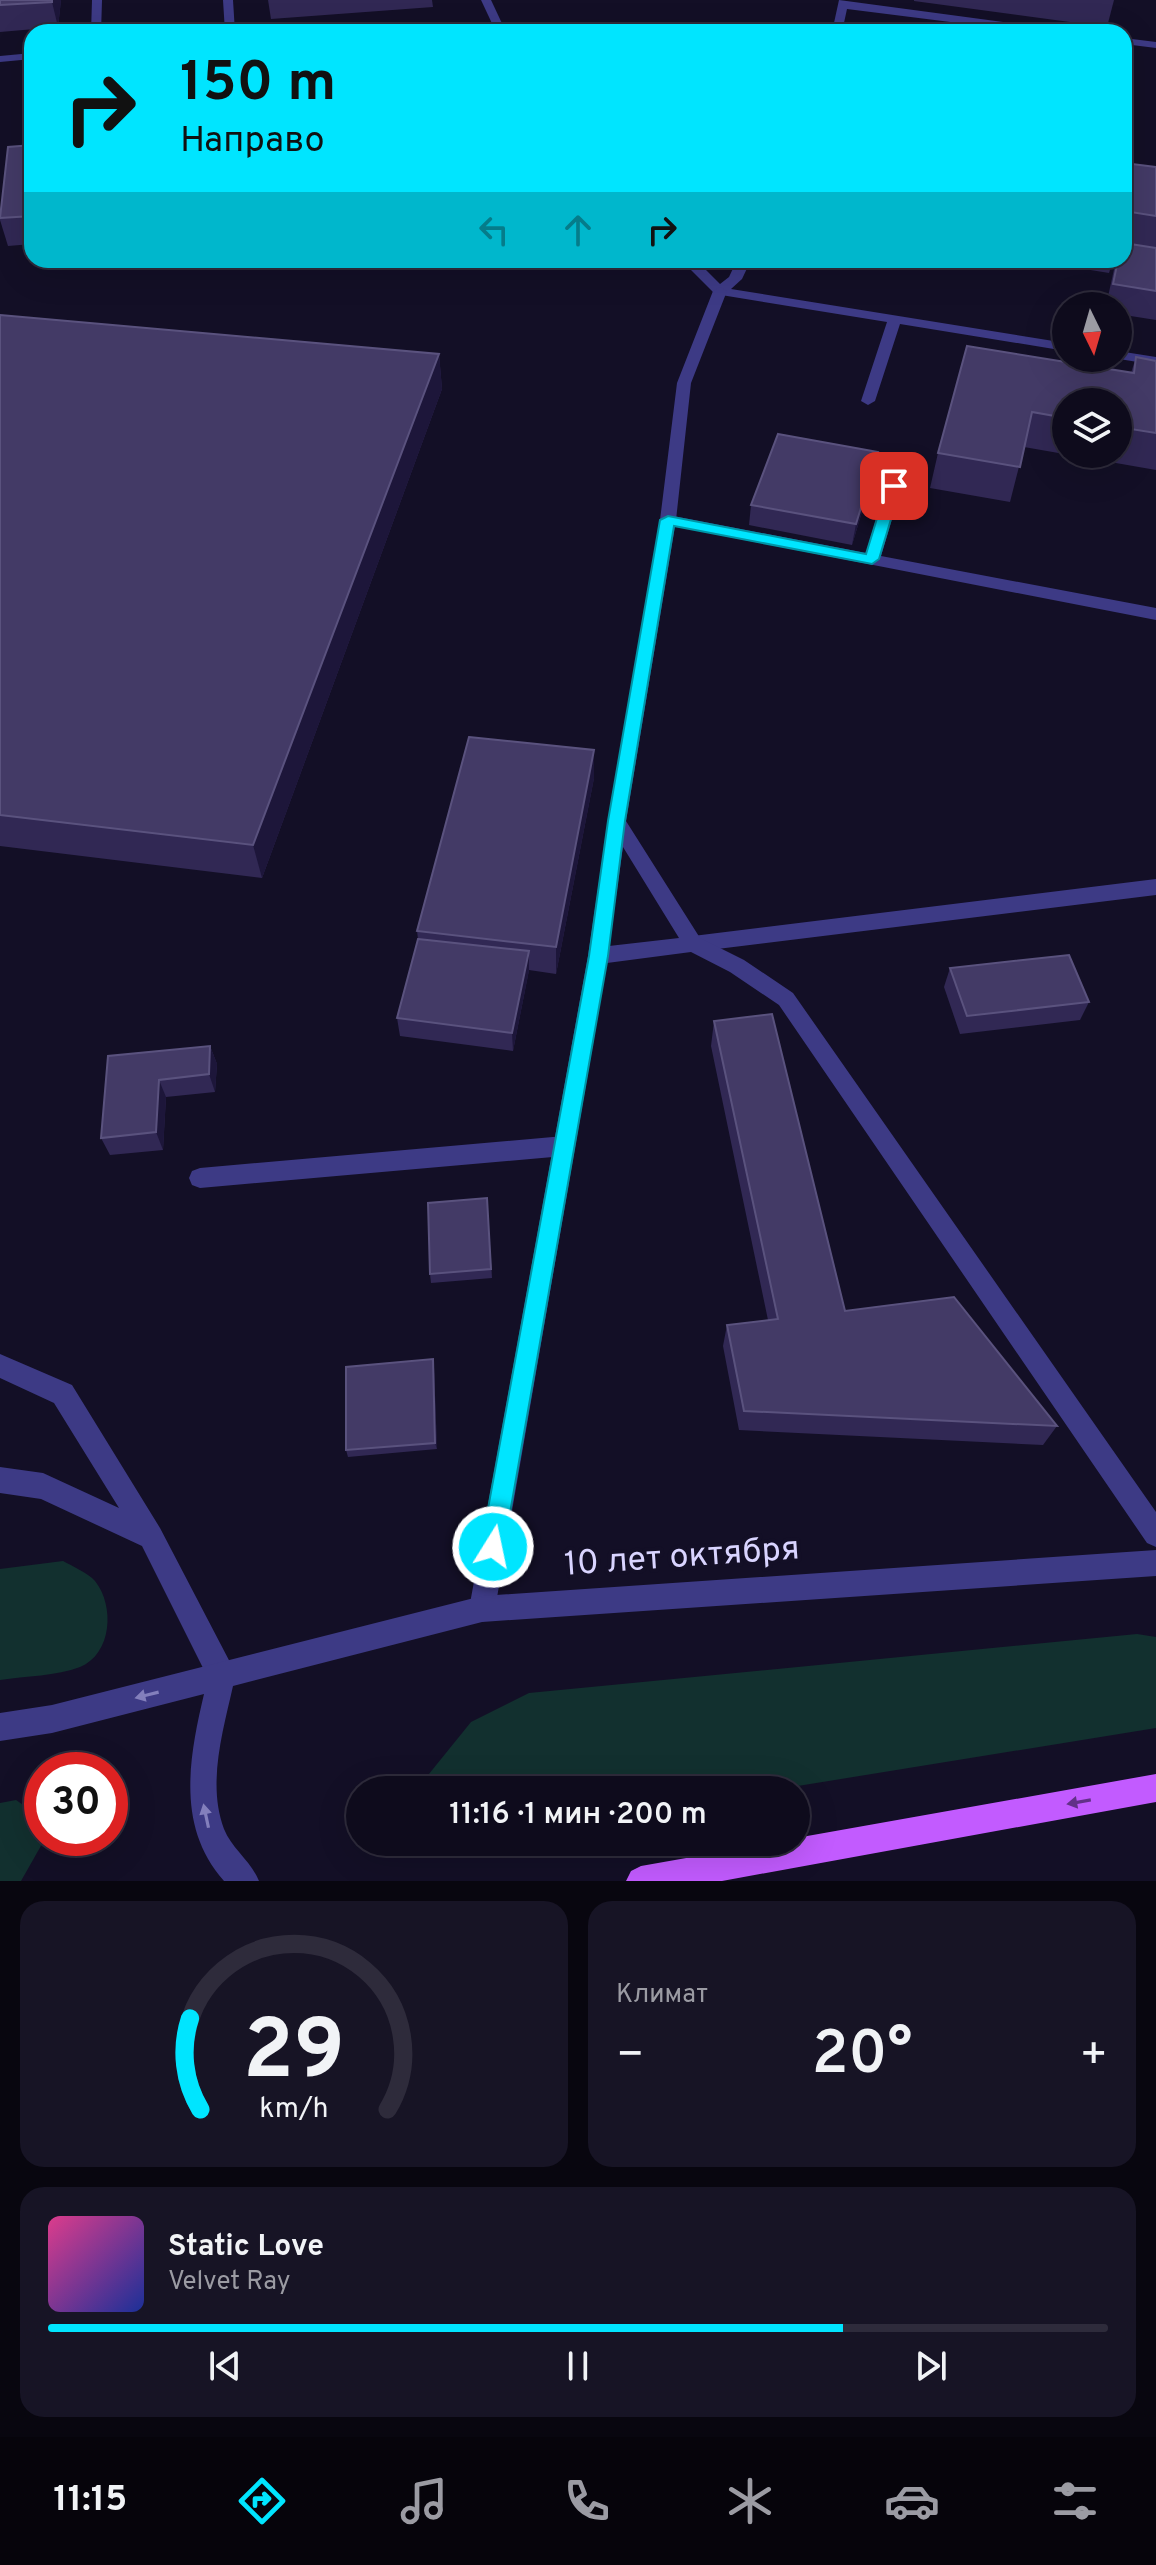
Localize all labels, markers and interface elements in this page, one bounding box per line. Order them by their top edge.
text: 150 m [180,50,336,120]
icon: right [48,56,152,160]
text: Направо [180,119,325,165]
icon: left [472,208,516,252]
icon: ahead [556,208,600,252]
icon: right [640,208,684,252]
north arrow [1052,292,1132,372]
map controls [1052,292,1132,468]
button: layers [1052,388,1132,468]
pin [860,452,928,520]
icon: arrive [872,464,916,508]
position arrow [451,1505,535,1589]
street label: 10 лет октября [563,1528,801,1588]
one-way arrow [134,1690,159,1702]
speed limit sign: 30 [24,1752,128,1856]
text: 11:16 · 1 мин · 200 m [449,1797,707,1834]
one-way arrow [1066,1797,1091,1809]
one-way arrow [199,1803,212,1828]
text: Климат [616,1979,708,2012]
text: 29 [243,2003,345,2108]
text: 20° [812,2019,912,2095]
text: − [616,2029,644,2085]
text: + [1080,2029,1108,2085]
text: km/h [259,2092,329,2128]
text: Static Love [168,2229,324,2266]
text: Velvet Ray [168,2266,291,2299]
icon: previous [203,2344,247,2388]
icon: pause [556,2344,600,2388]
icon: next [909,2344,953,2388]
icon: directions [234,2473,290,2529]
icon: music [396,2473,452,2529]
icon: phone [559,2473,615,2529]
icon: climate [722,2473,778,2529]
icon: car [884,2473,940,2529]
icon: filters [1047,2473,1103,2529]
text: 11:15 [53,2478,127,2524]

